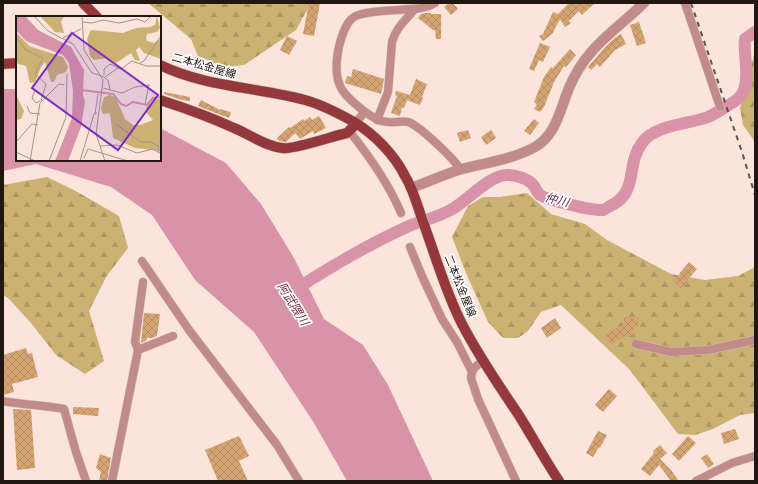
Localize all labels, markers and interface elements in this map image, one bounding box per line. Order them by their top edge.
inset map [16,16,161,161]
street label: 二本松金屋線 [170,51,238,81]
water label: 仲川 [544,190,572,210]
street label: 二本松金屋線 [442,253,478,319]
water label: 阿武隈川 [274,280,313,330]

